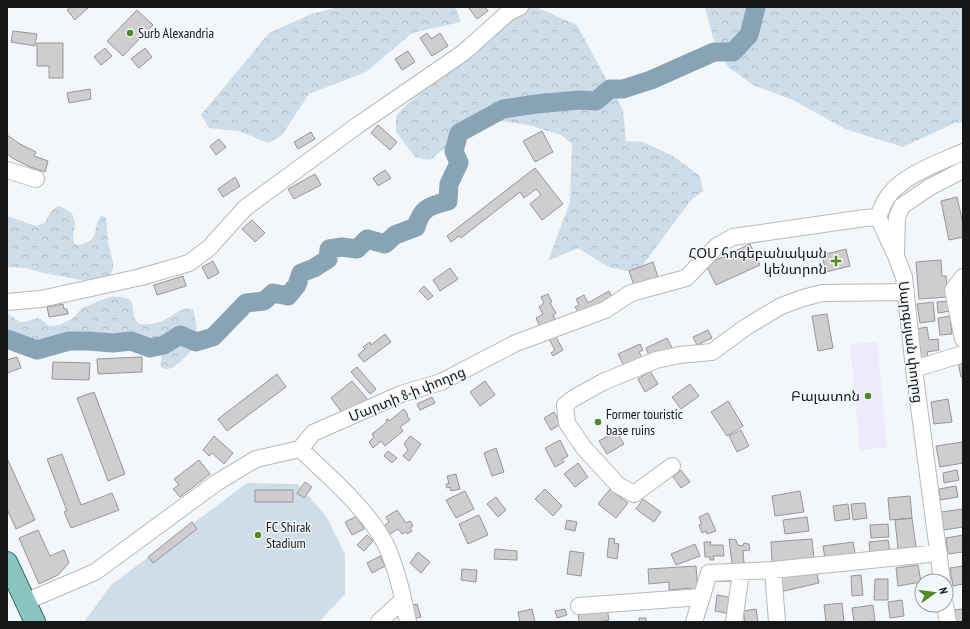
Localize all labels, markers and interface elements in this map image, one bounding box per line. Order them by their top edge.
place label: Surb Alexandria [138,24,214,42]
marker: Surb Alexandria [125,28,135,38]
place label: ՀՕՄ հոգեբանական կենտրոն [689,244,827,278]
marker: ՀՕՄ հոգեբանական կենտրոն [830,255,842,267]
street label: Սարգսյան փողոց [895,280,927,404]
street label: Մարտի 8-ի փողոց [346,362,468,426]
place label: Բալատոն [791,387,860,405]
marker: Բալատոն [863,391,873,401]
place label: Former touristic base ruins [606,405,683,439]
marker: Former touristic base ruins [593,417,603,427]
place label: FC Shirak Stadium [266,518,311,552]
marker: FC Shirak Stadium [253,530,263,540]
north arrow [914,573,954,613]
text: N [936,586,951,595]

